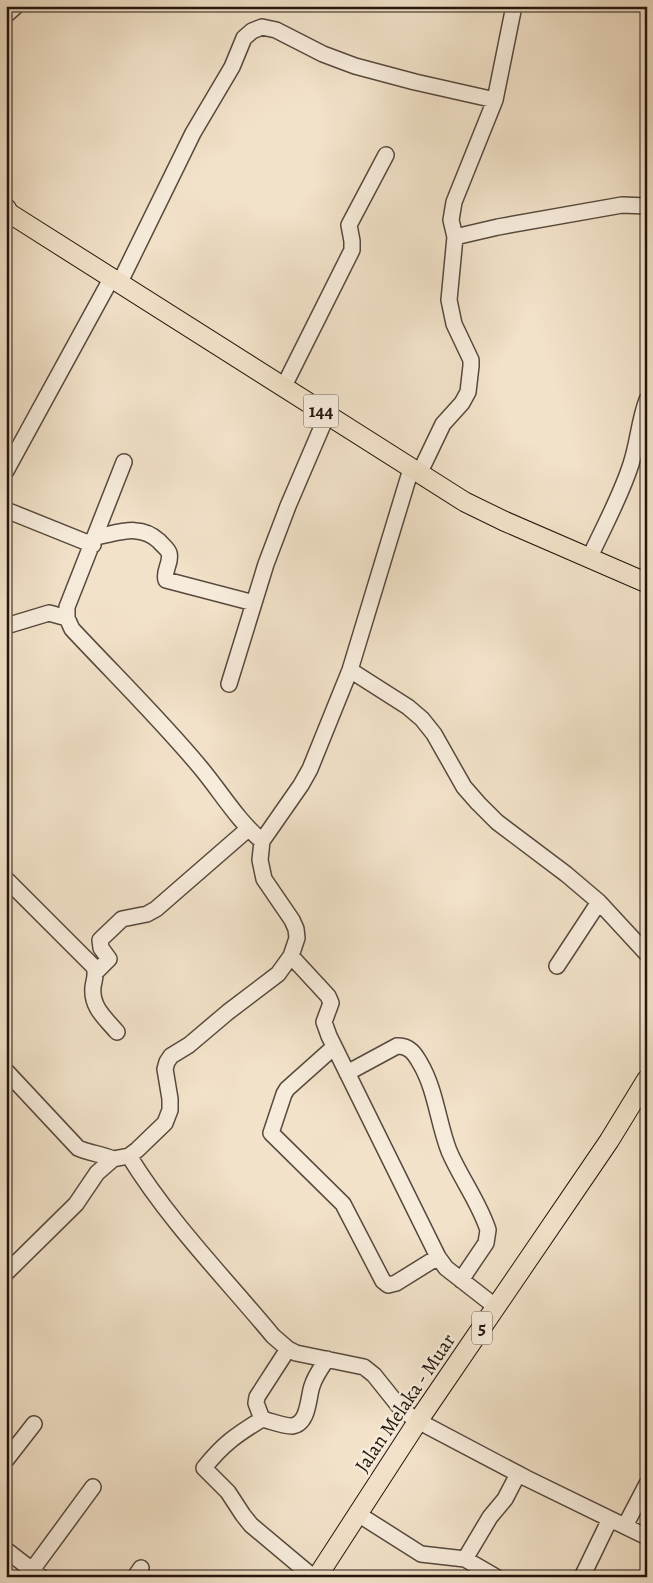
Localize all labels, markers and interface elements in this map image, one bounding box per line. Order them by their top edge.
road number: 144 [304,394,338,428]
road number: 5 [472,1312,492,1345]
street label: Jalan Melaka - Muar [349,1328,462,1478]

